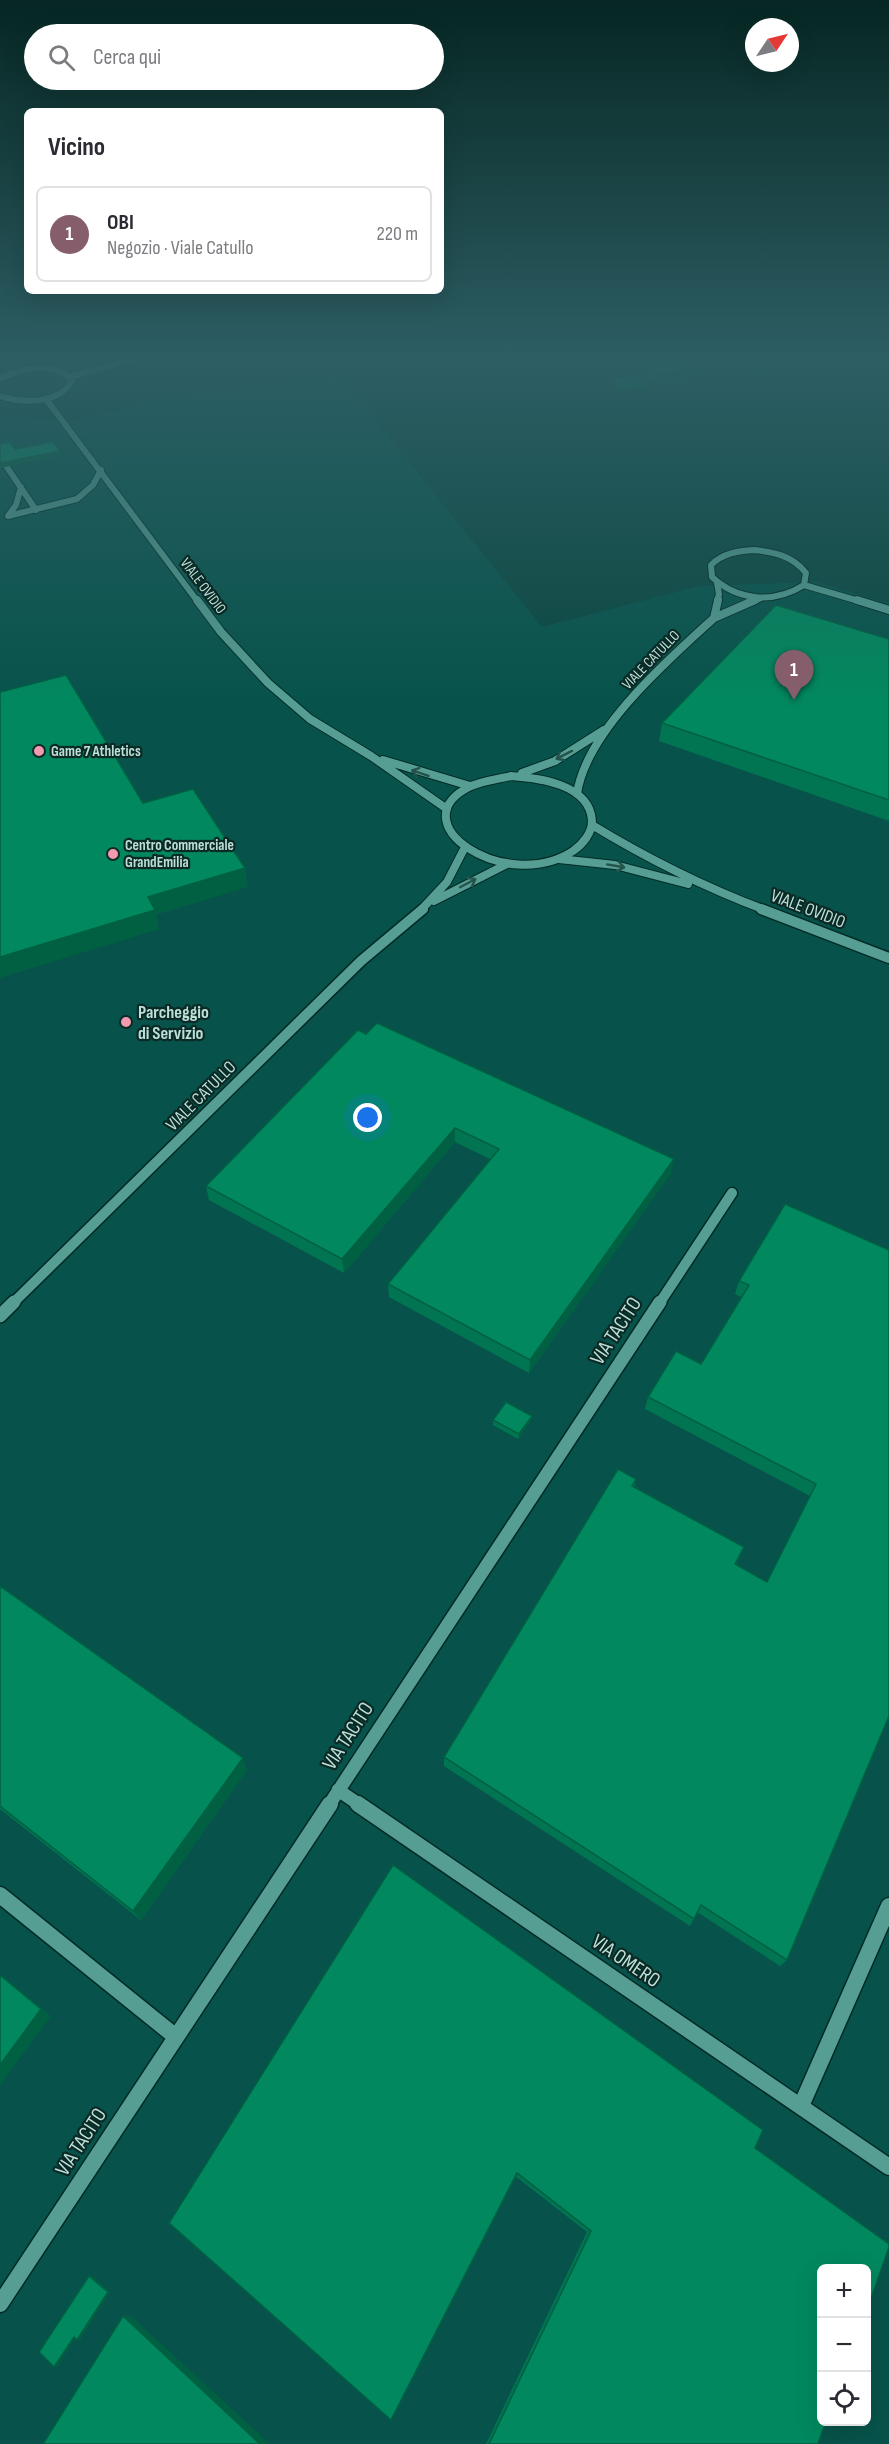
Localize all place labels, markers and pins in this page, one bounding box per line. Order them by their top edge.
pin: 1 [774,650,814,700]
place label: Game 7 Athletics [51,742,141,761]
marker: Game 7 Athletics [32,744,46,758]
place label: Centro Commerciale GrandEmilia [125,836,234,872]
marker: Centro Commerciale GrandEmilia [106,847,120,861]
place label: Parcheggio di Servizio [138,1002,209,1044]
marker: Parcheggio di Servizio [119,1015,133,1029]

